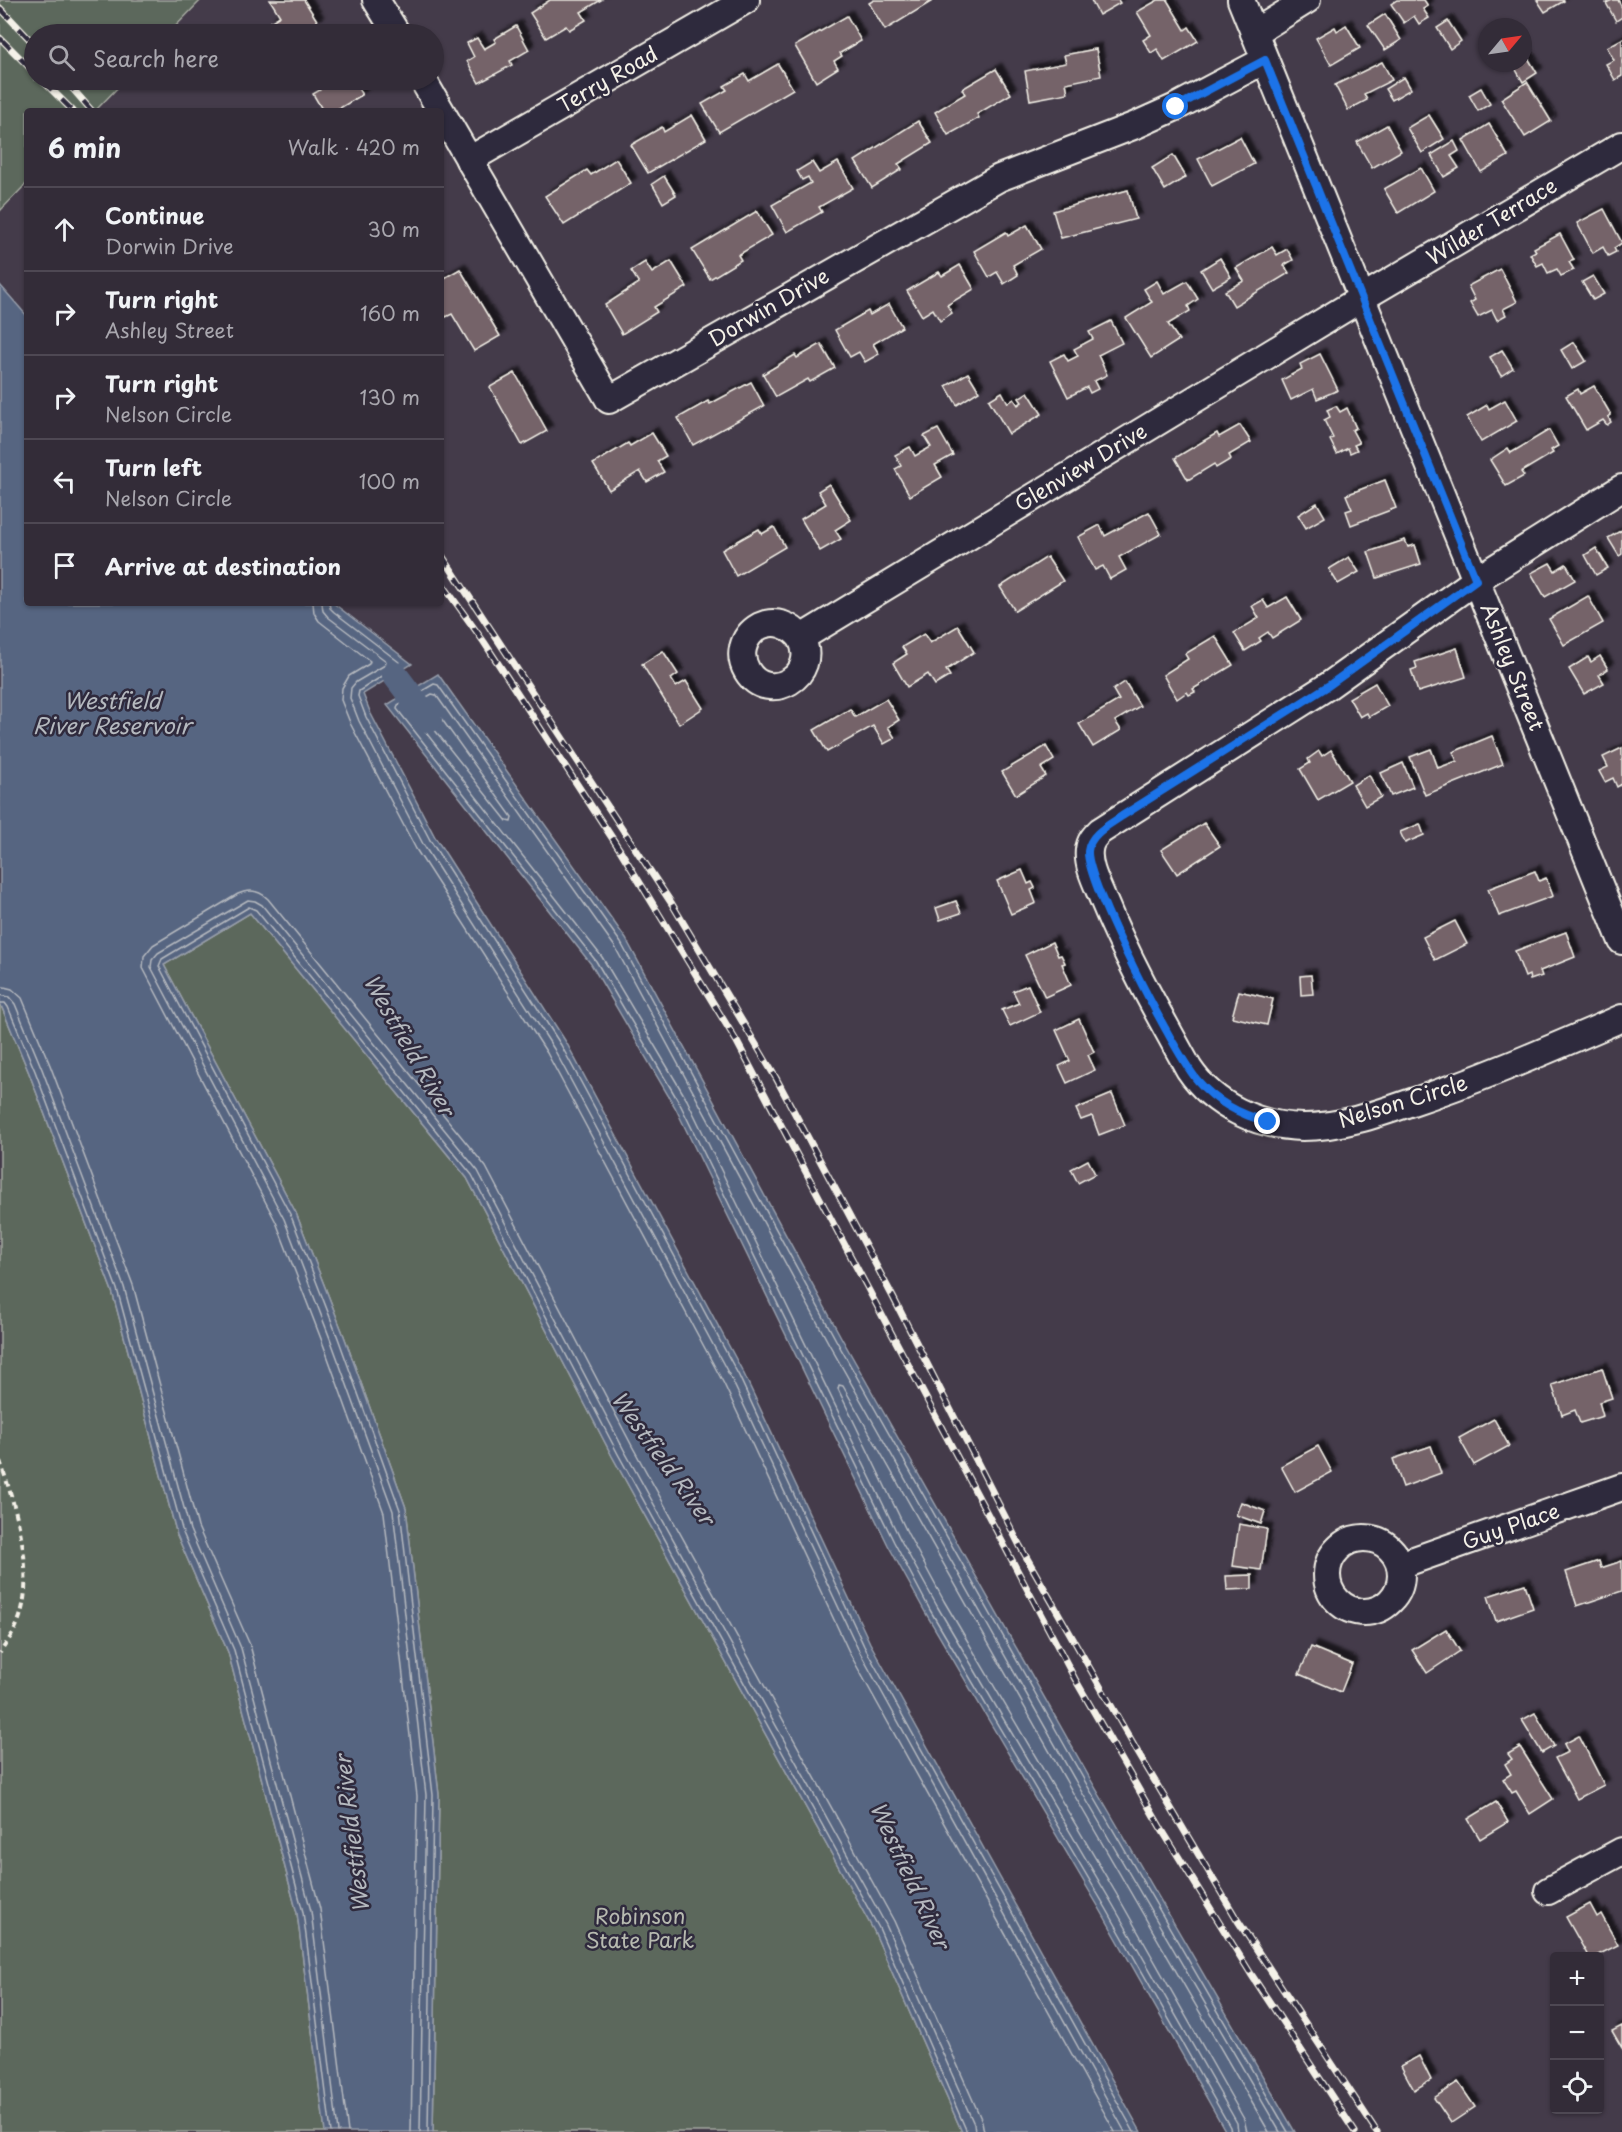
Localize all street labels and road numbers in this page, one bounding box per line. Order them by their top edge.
street label: Terry Road [551,37,663,120]
street label: Wilder Terrace [1420,169,1562,272]
street label: Dorwin Drive [702,259,834,354]
street label: Glenview Drive [1008,414,1152,519]
street label: Ashley Street [1474,597,1554,735]
street label: Nelson Circle [1334,1065,1471,1135]
street label: Guy Place [1457,1494,1563,1557]

